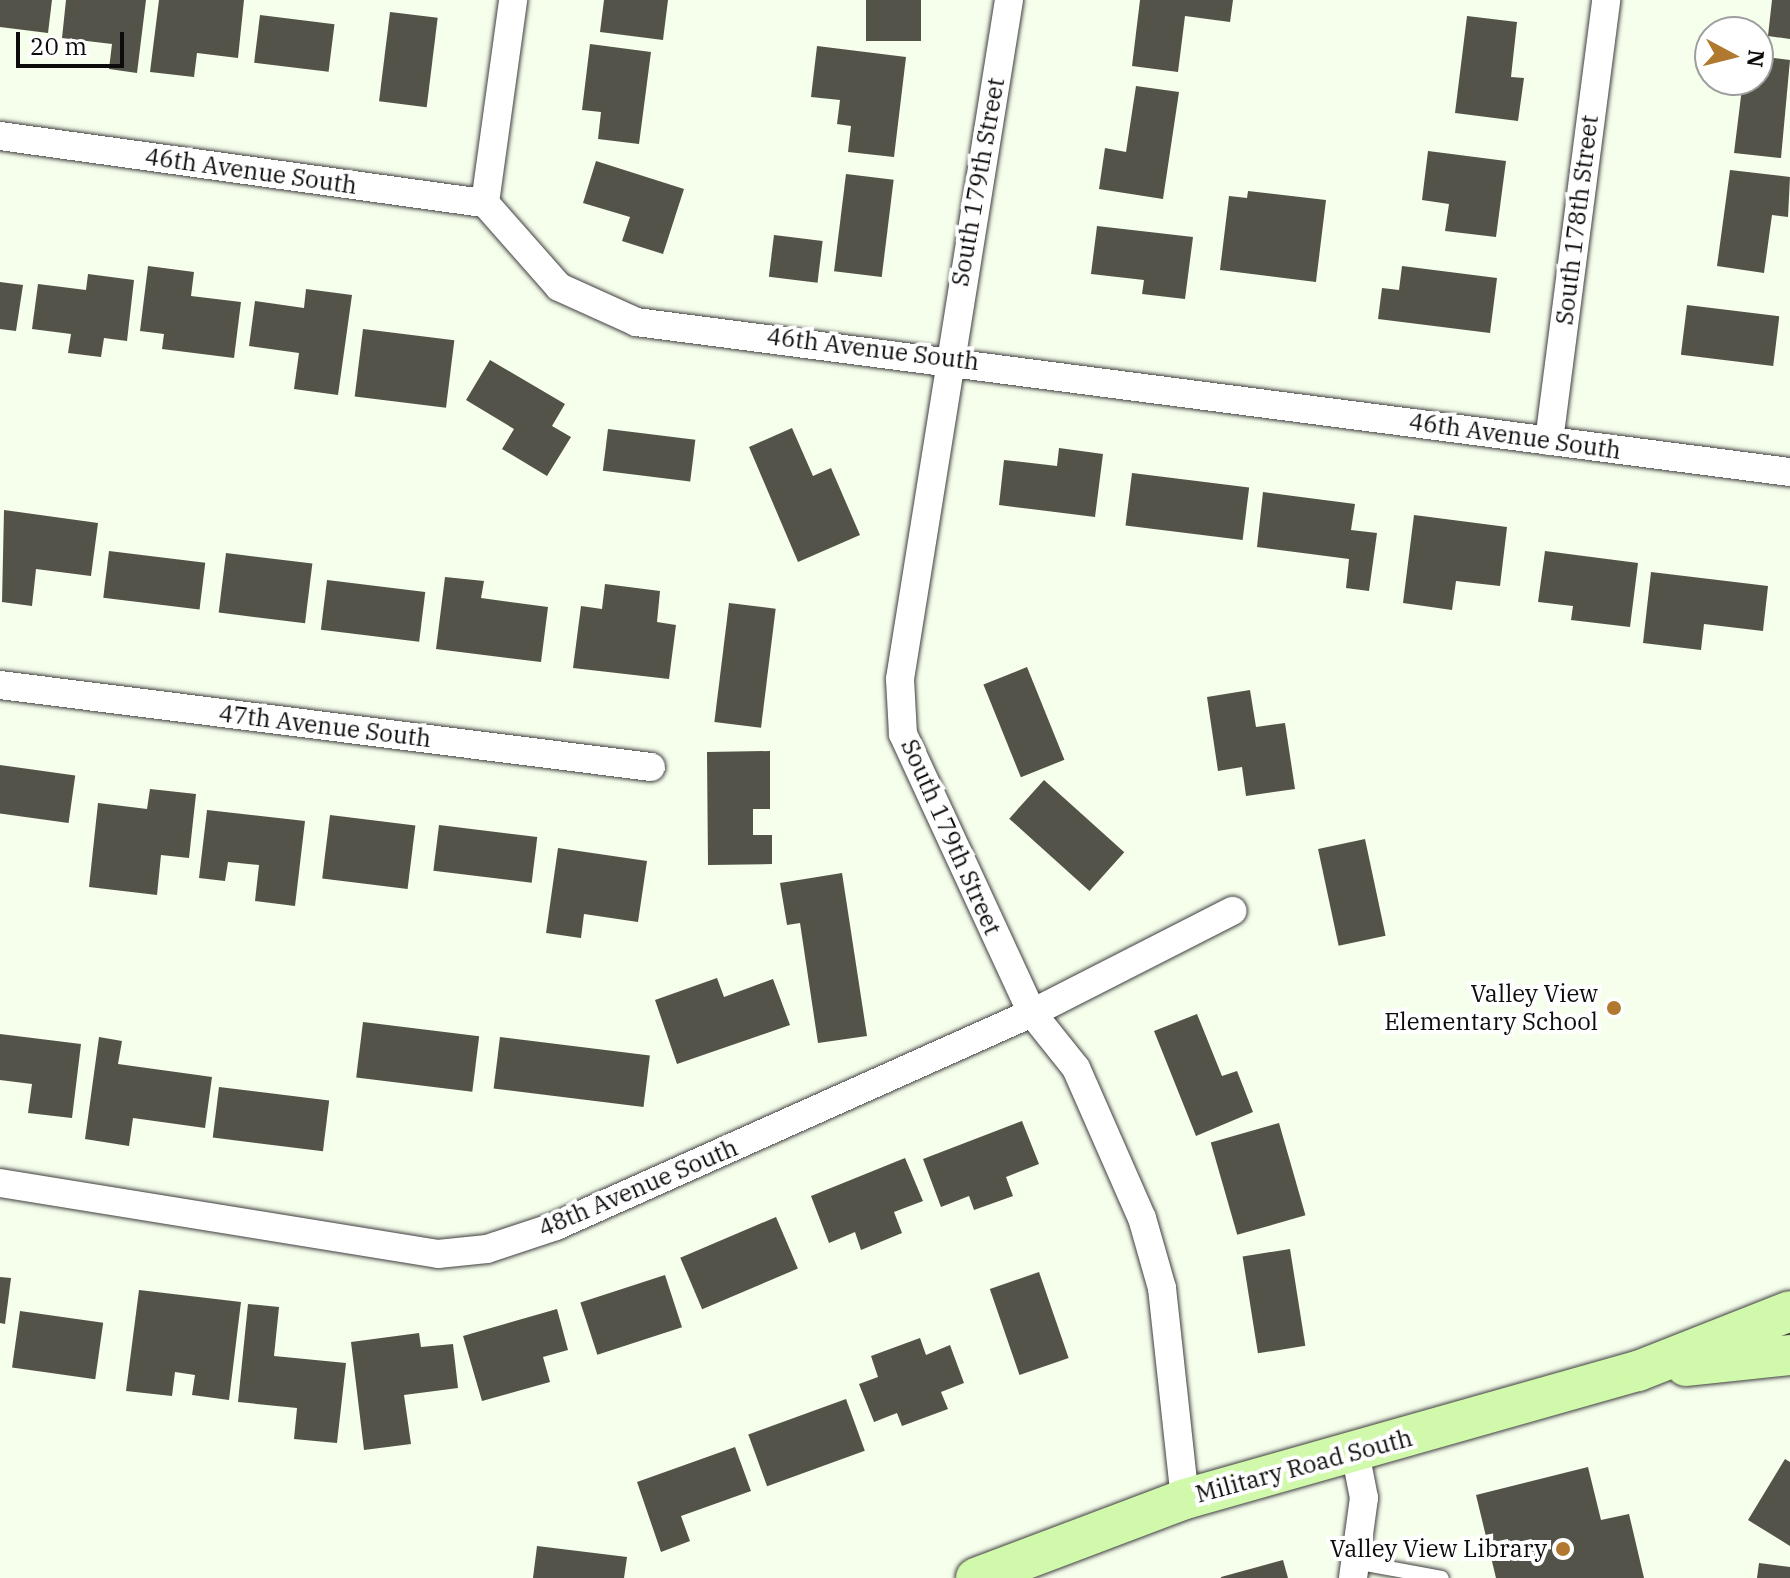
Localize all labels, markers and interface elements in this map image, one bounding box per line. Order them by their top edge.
scale bar [20,16,128,66]
north arrow [1694,16,1774,96]
text: 20 m [30,30,87,62]
text: N [1741,48,1772,69]
street label: South 179th Street [945,76,1011,288]
street label: South 178th Street [1550,113,1604,327]
street label: 46th Avenue South [143,142,359,200]
street label: 46th Avenue South [765,322,981,376]
street label: 46th Avenue South [1407,407,1623,465]
street label: 47th Avenue South [217,699,433,753]
street label: South 179th Street [895,735,1007,939]
place label: Valley View Elementary School [1384,980,1598,1036]
marker: Valley View Elementary School [1605,999,1623,1017]
street label: 48th Avenue South [534,1133,742,1243]
street label: Military Road South [1192,1423,1416,1509]
place label: Valley View Library [1330,1535,1547,1563]
marker: Valley View Library [1554,1540,1572,1558]

